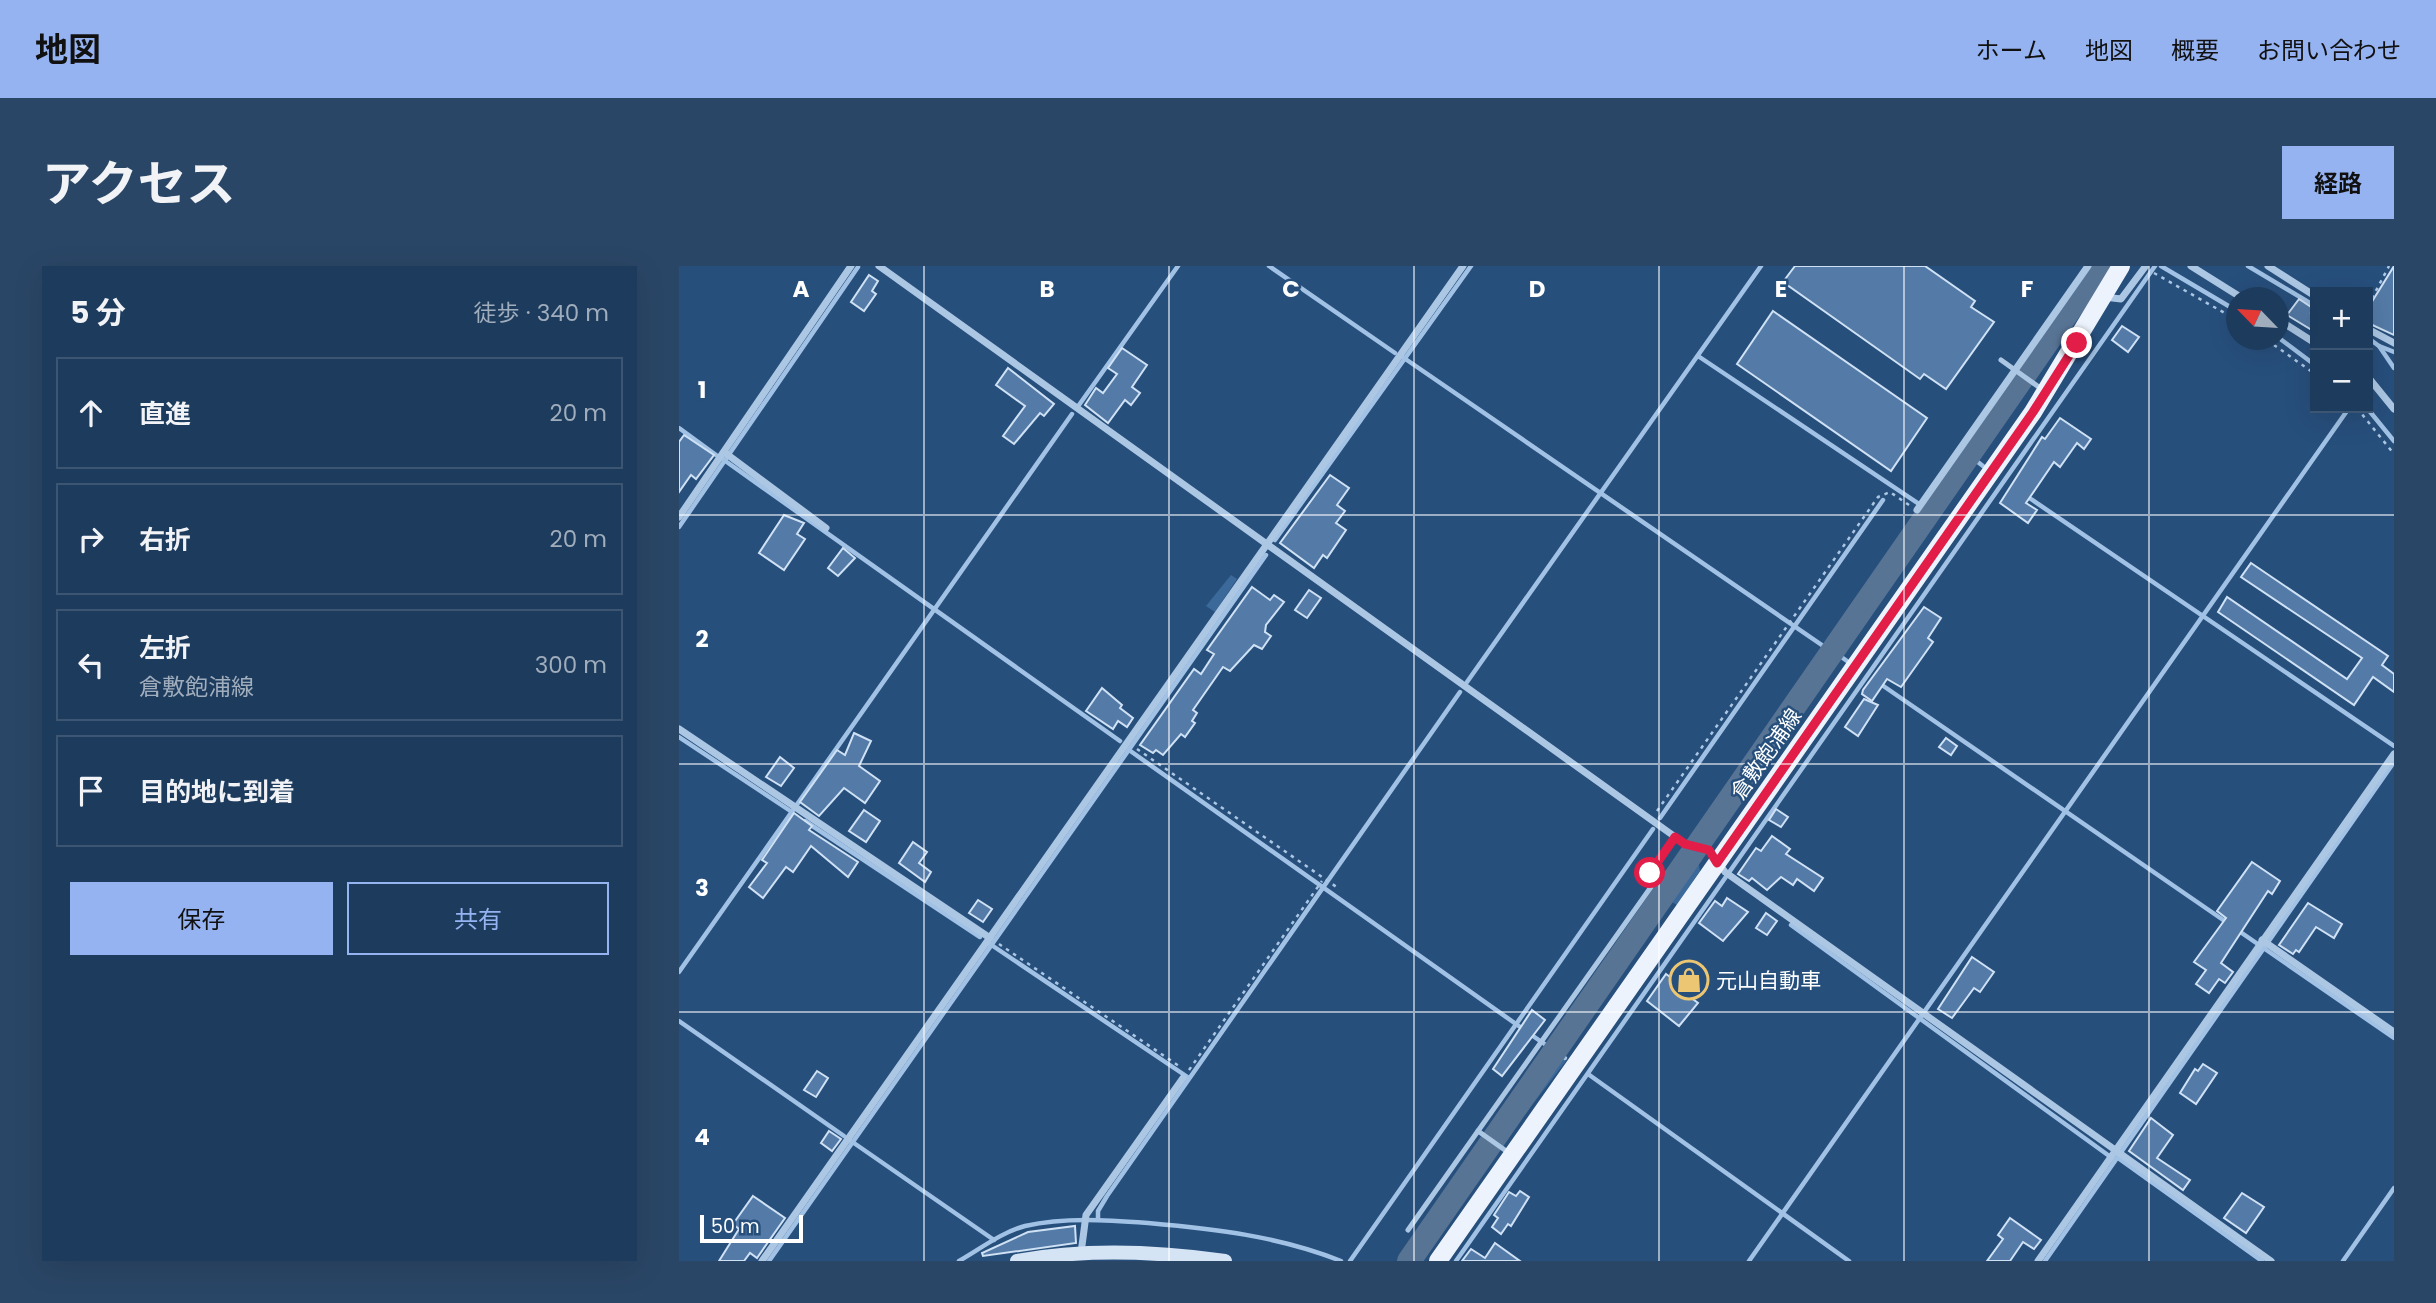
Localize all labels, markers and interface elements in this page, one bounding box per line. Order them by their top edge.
text: 地図 [35,26,101,73]
text: ホーム [1976,34,2047,67]
text: 地図 [2085,34,2133,67]
text: 概要 [2171,34,2219,67]
text: お問い合わせ [2257,34,2401,67]
button: 経路 [2282,146,2394,219]
text: アクセス [42,150,236,218]
text: A [793,273,810,305]
text: B [1039,273,1055,305]
text: C [1282,273,1300,305]
text: D [1529,273,1545,305]
text: E [1775,273,1787,305]
text: F [2021,273,2033,305]
north arrow [2226,287,2289,350]
map controls [2310,287,2373,413]
button: + [2310,287,2373,350]
text: 5 分 [70,291,126,334]
text: 徒歩 · 340 m [474,297,609,329]
route end [2061,327,2092,358]
button: − [2310,350,2373,413]
text: 1 [698,374,706,406]
icon: ahead [72,394,110,432]
text: 直進 [139,396,191,432]
text: 20 m [549,397,607,429]
icon: right [72,520,110,558]
text: 右折 [139,522,191,558]
text: 20 m [549,523,607,555]
text: 2 [695,623,709,655]
text: 左折 [139,630,191,666]
icon: left [72,646,110,684]
text: 300 m [535,649,607,681]
text: 倉敷飽浦線 [139,671,254,703]
street label: 倉敷飽浦線 [1724,703,1808,805]
icon: arrive [72,772,110,810]
text: 目的地に到着 [139,774,295,810]
route start [1634,857,1665,888]
text: 3 [695,872,709,904]
button: 保存 [70,882,333,955]
button: 共有 [347,882,609,955]
shop icon: 元山自動車 [1668,959,1710,1001]
place label: 元山自動車 [1716,966,1821,995]
text: 4 [694,1121,710,1153]
scale bar [700,1212,803,1244]
text: 50 m [711,1213,760,1240]

